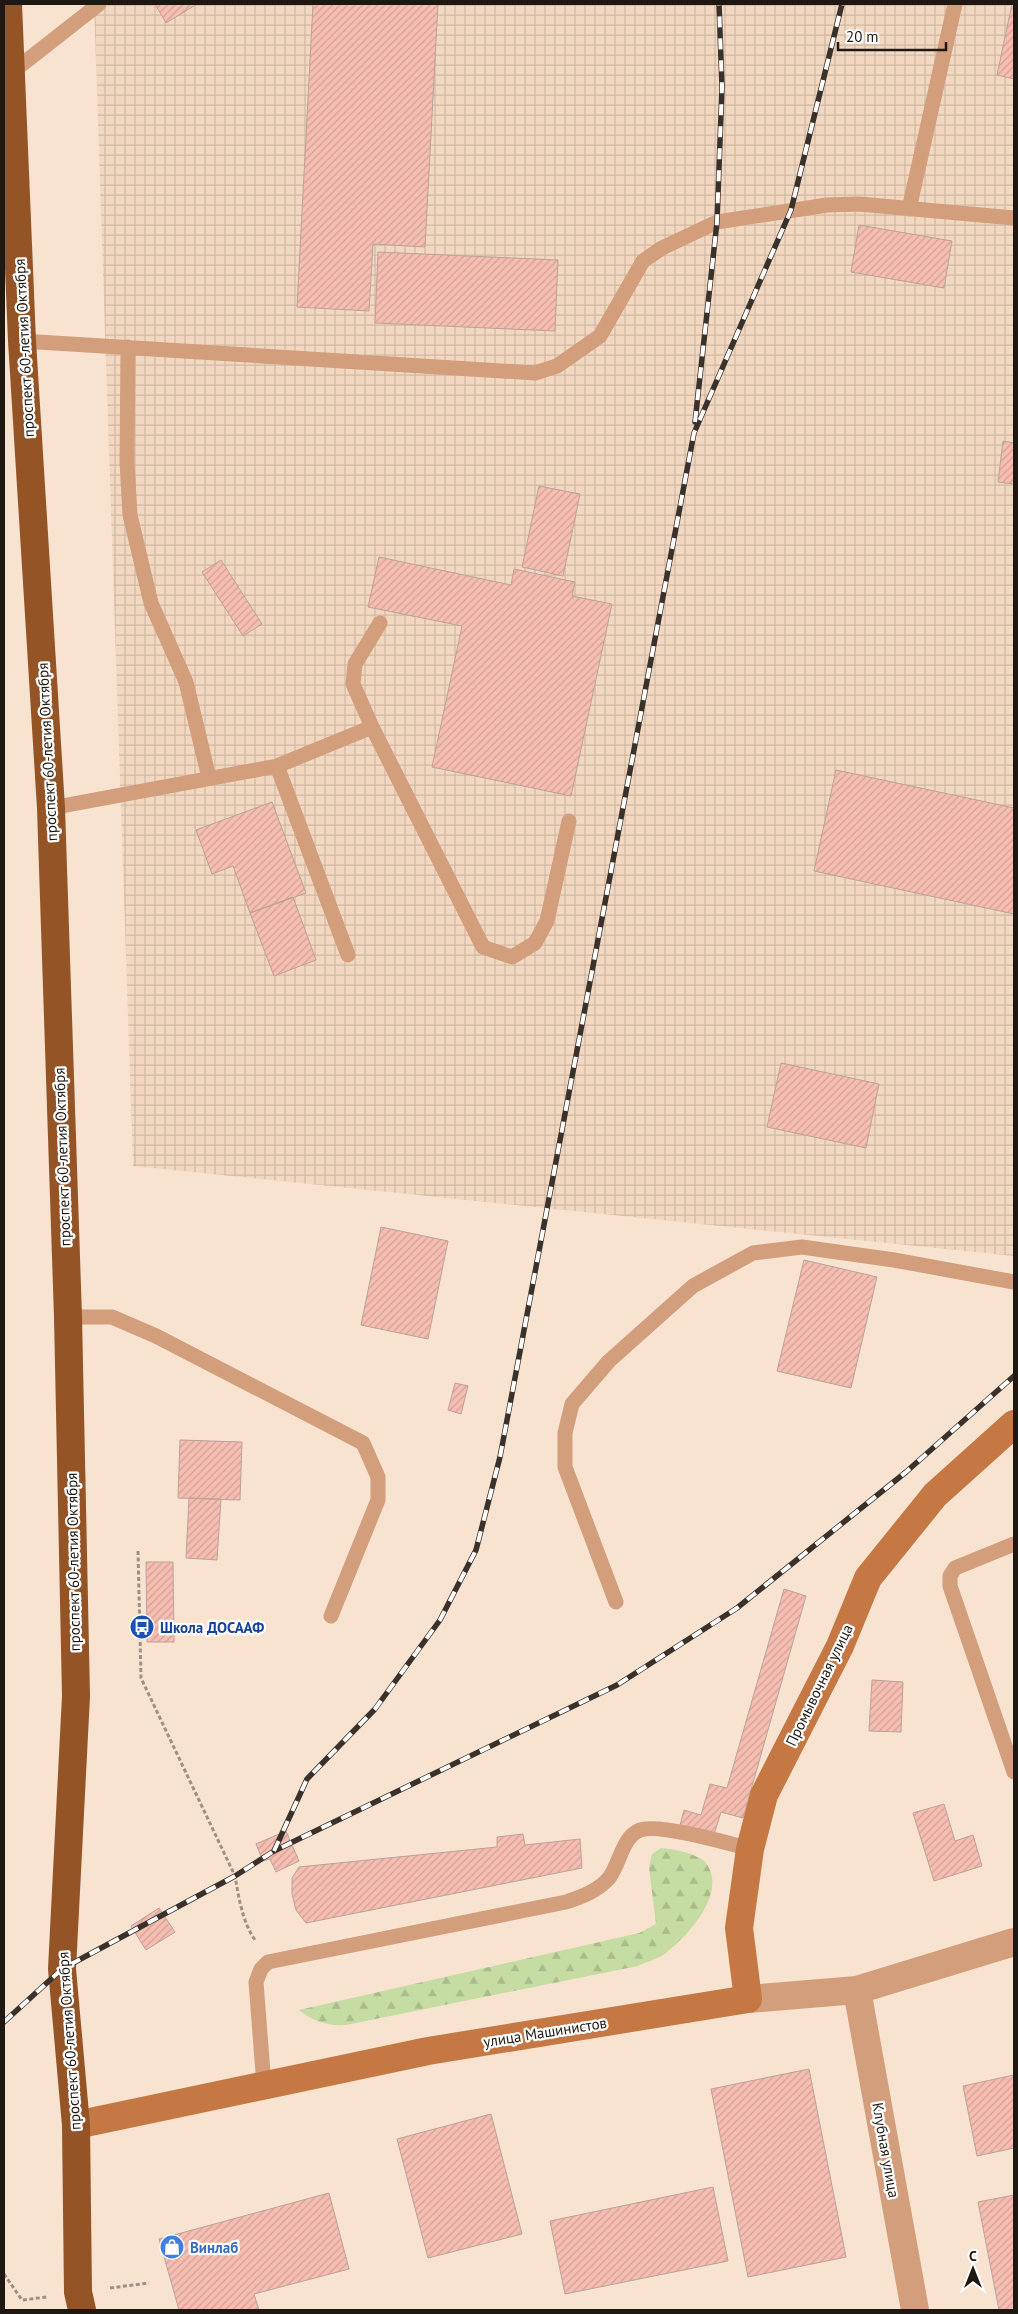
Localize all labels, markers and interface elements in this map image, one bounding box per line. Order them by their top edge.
scale bar [838,20,946,52]
text: 20 m [846,27,879,46]
street label: проспект 60-летия Октября [10,258,38,438]
street label: проспект 60-летия Октября [33,662,61,842]
street label: проспект 60-летия Октября [49,1067,75,1247]
street label: проспект 60-летия Октября [62,1472,84,1652]
bus stop icon: Школа ДОСААФ [129,1614,155,1640]
place label: Школа ДОСААФ [160,1618,264,1637]
street label: Промывочная улица [781,1621,857,1749]
street label: проспект 60-летия Октября [53,1951,85,2131]
street label: улица Машинистов [482,2013,608,2051]
street label: Клубная улица [868,2101,904,2199]
shop icon: Винлаб [159,2234,185,2260]
place label: Винлаб [190,2238,238,2257]
north arrow [948,2244,998,2294]
text: С [969,2247,977,2265]

